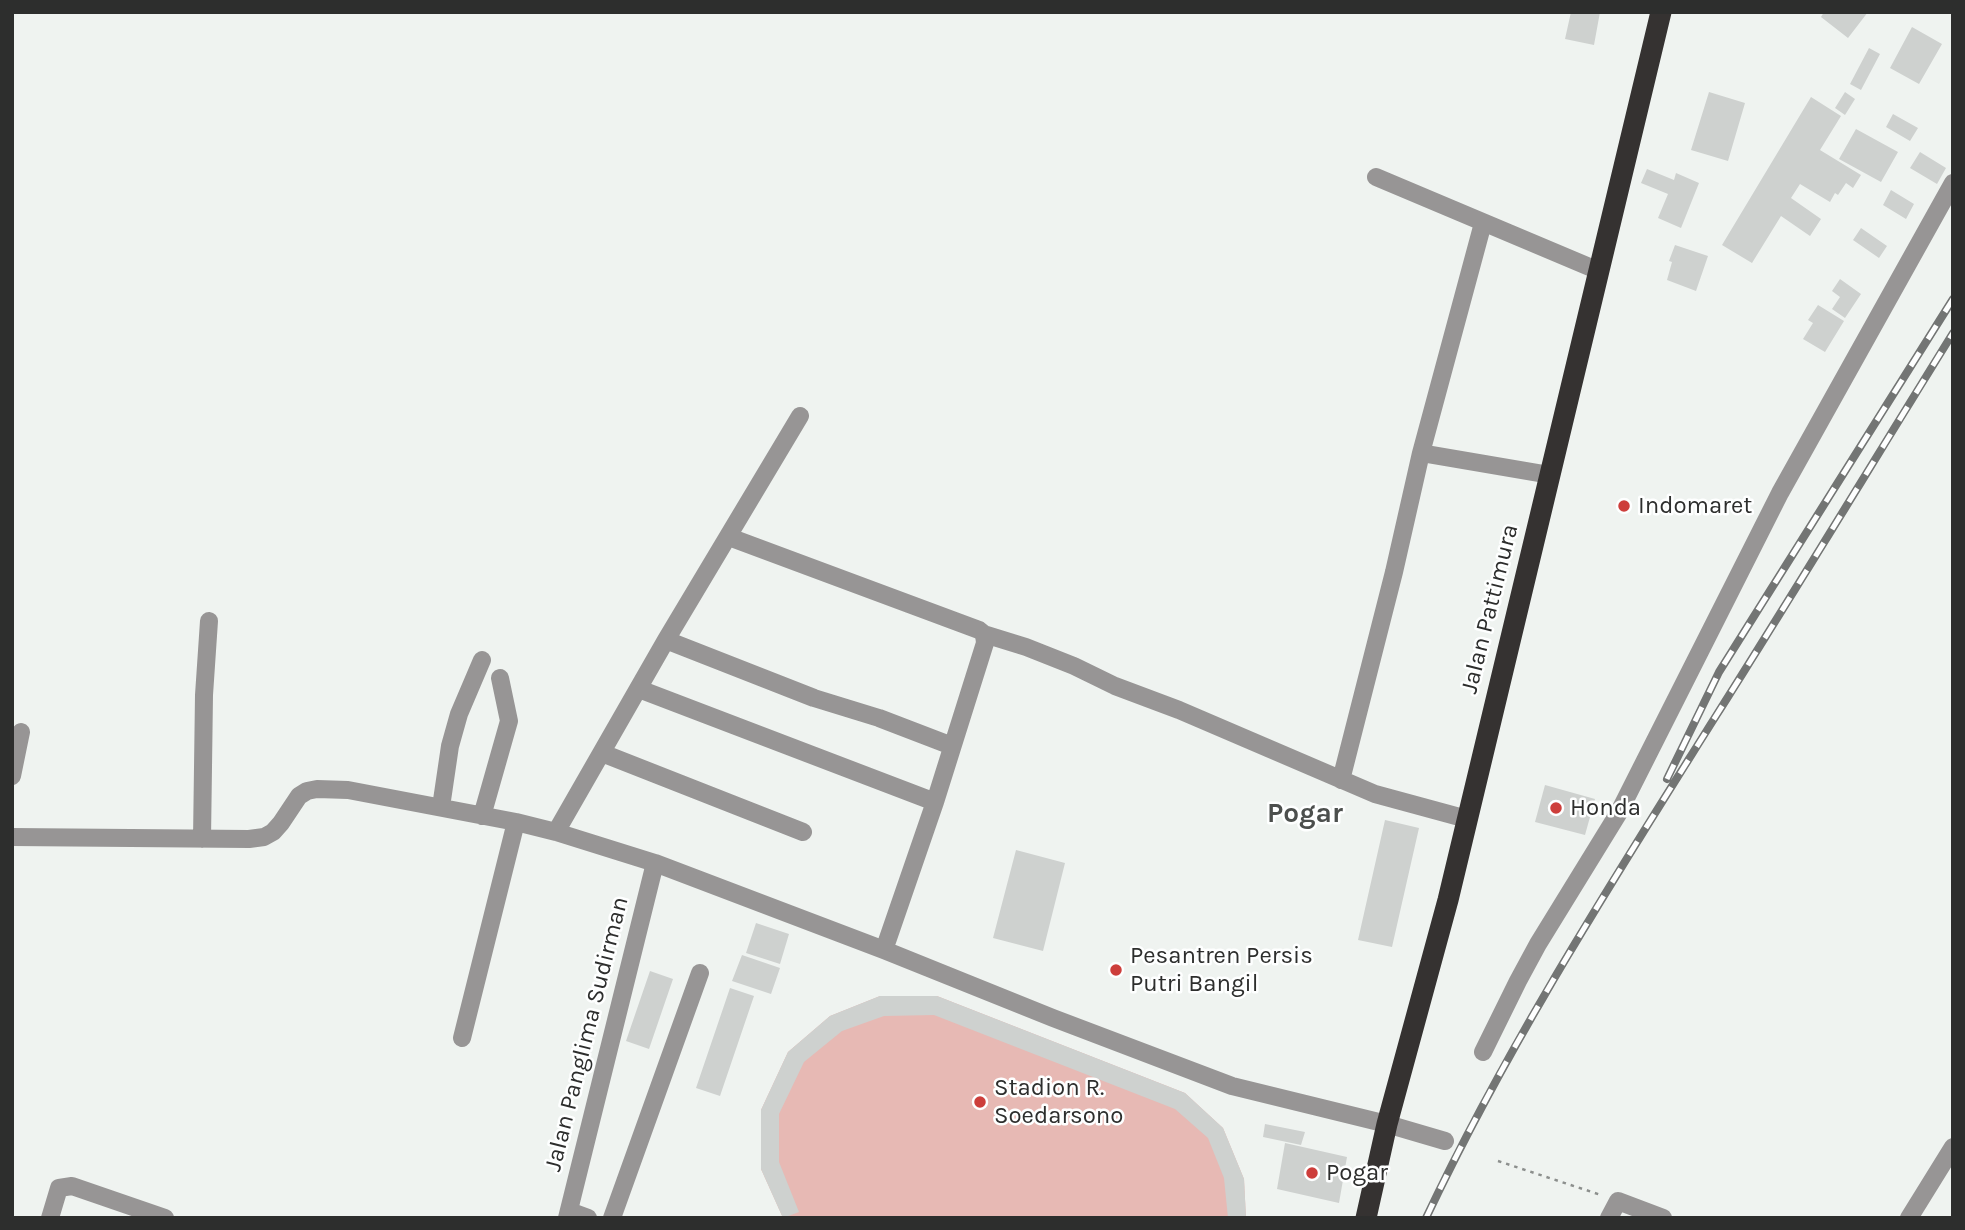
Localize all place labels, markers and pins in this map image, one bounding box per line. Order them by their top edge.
place label: Indomaret [1638,492,1752,520]
marker: Indomaret [1616,498,1632,514]
place label: Honda [1570,794,1641,822]
marker: Honda [1548,800,1564,816]
place label: Pesantren Persis Putri Bangil [1130,942,1313,998]
marker: Pesantren Persis Putri Bangil [1108,962,1124,978]
place label: Stadion R. Soedarsono [994,1074,1123,1130]
marker: Stadion R. Soedarsono [972,1094,988,1110]
place label: Pogar [1326,1159,1388,1187]
marker: Pogar [1304,1165,1320,1181]

